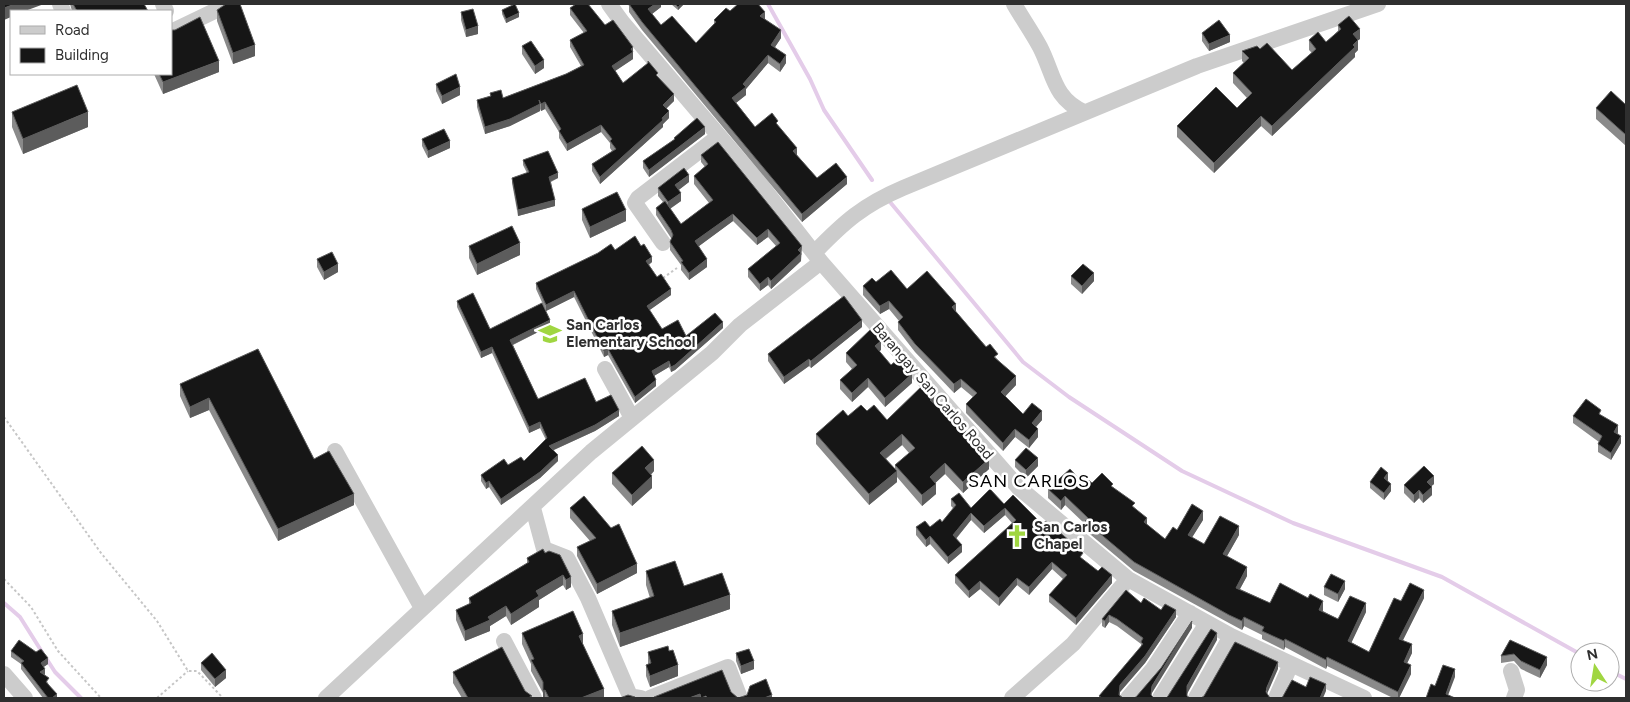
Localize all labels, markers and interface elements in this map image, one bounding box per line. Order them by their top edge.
legend [10,10,172,75]
text: Road [55,21,90,39]
text: Building [55,46,109,64]
place label: San Carlos Elementary School [566,316,696,351]
street label: Barangay San Carlos Road [869,319,997,463]
school or university icon: San Carlos Elementary School [537,321,563,347]
district label: SAN CARLOS [968,470,1090,492]
place label: San Carlos Chapel [1034,518,1107,553]
church icon: San Carlos Chapel [1004,523,1030,549]
north arrow [1570,642,1620,692]
text: N [1585,645,1599,664]

